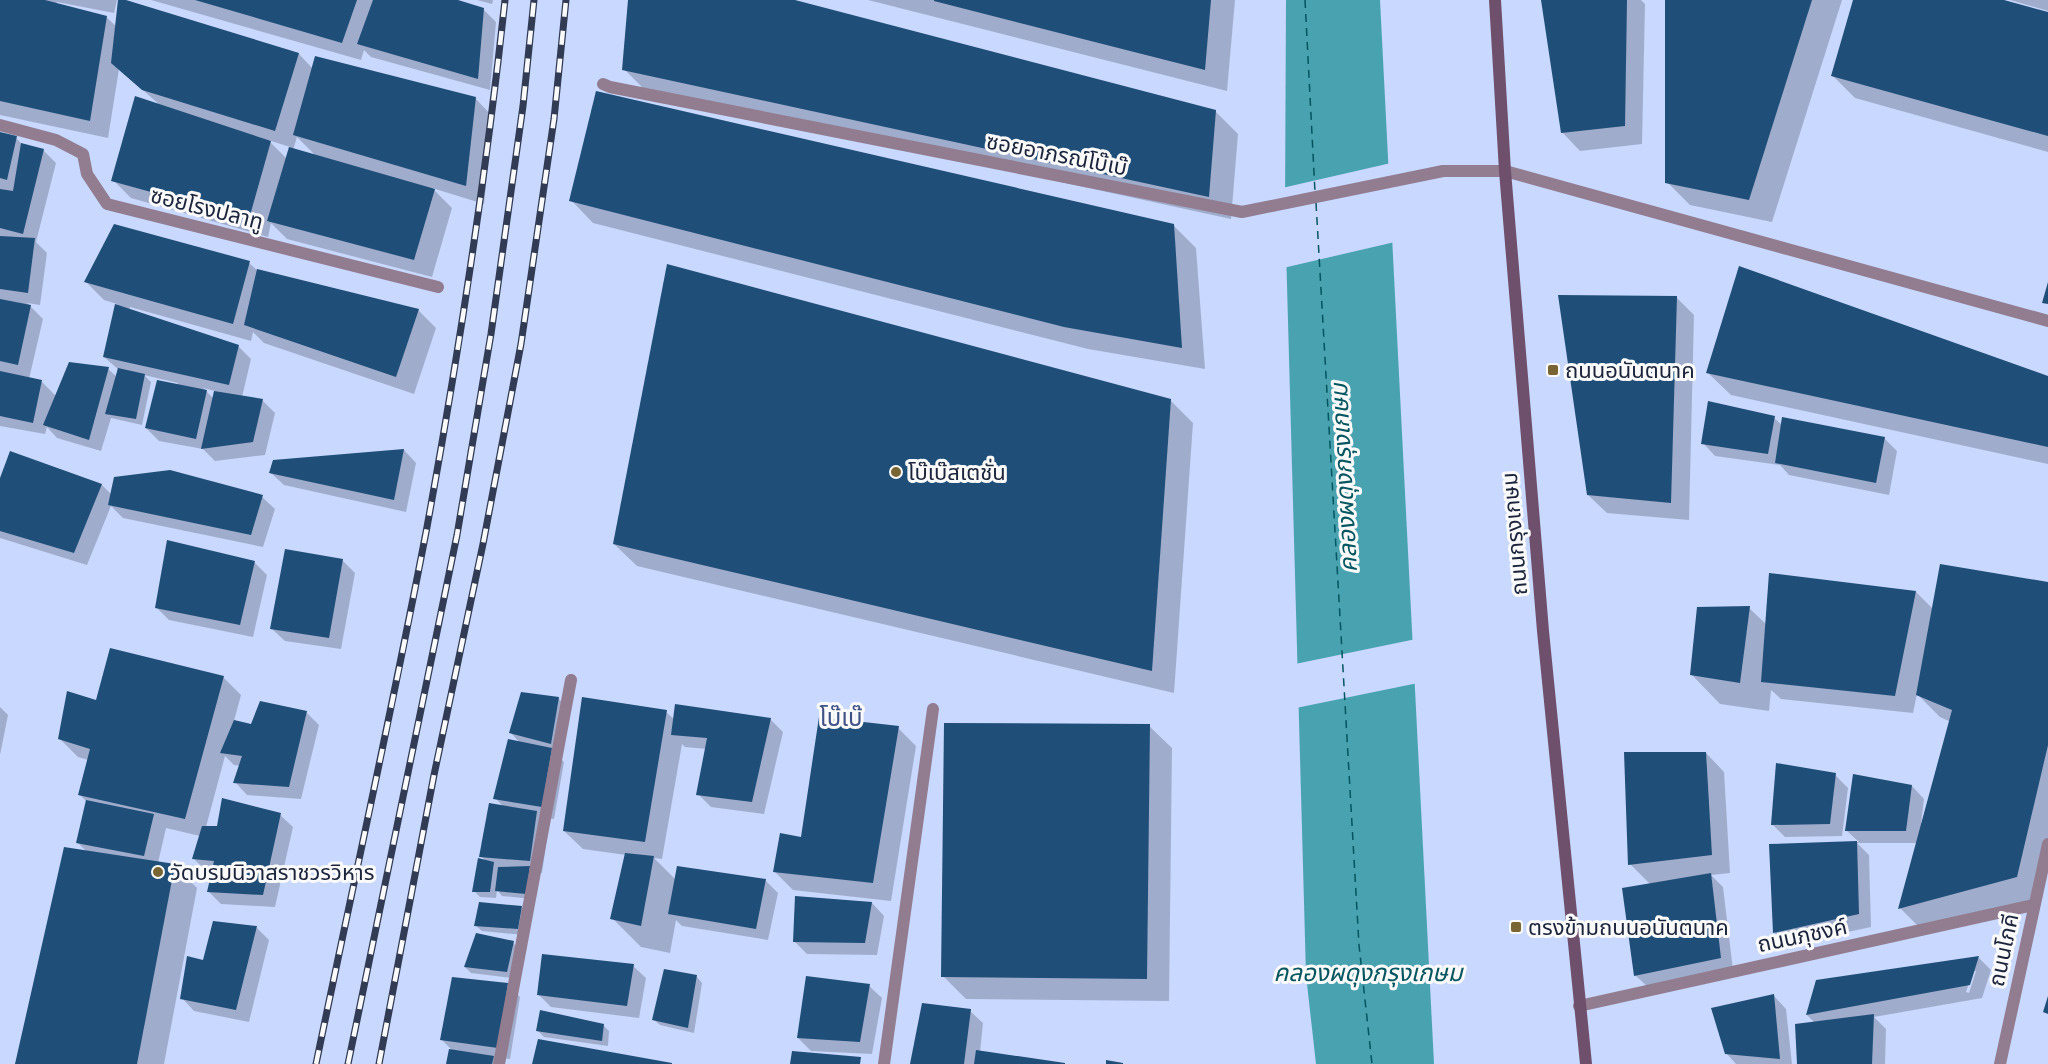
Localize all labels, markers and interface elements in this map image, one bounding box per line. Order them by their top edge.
street label: ซอยอาภรณ์โบ๊เบ๊ [984,128,1130,181]
street label: ซอยโรงปลาทู [148,181,266,236]
place label: ถนนอนันตนาค [1565,357,1695,384]
marker: ถนนอนันตนาค [1546,363,1560,377]
water label: คลองผดุงกรุงเกษม [1324,381,1364,573]
place label: โบ๊เบ๊สเตชั่น [908,458,1006,486]
marker: โบ๊เบ๊สเตชั่น [889,465,903,479]
street label: ถนนกรุงเกษม [1496,471,1533,597]
district label: โบ๊เบ๊ [820,703,863,732]
place label: วัดบรมนิวาสราชวรวิหาร [170,859,374,886]
marker: วัดบรมนิวาสราชวรวิหาร [151,865,165,879]
street label: ถนนโภคี [1983,911,2024,989]
street label: ถนนภุชงค์ [1755,913,1849,958]
place label: ตรงข้ามถนนอนันตนาค [1528,914,1729,941]
marker: ตรงข้ามถนนอนันตนาค [1509,920,1523,934]
water label: คลองผดุงกรุงเกษม [1274,958,1465,988]

